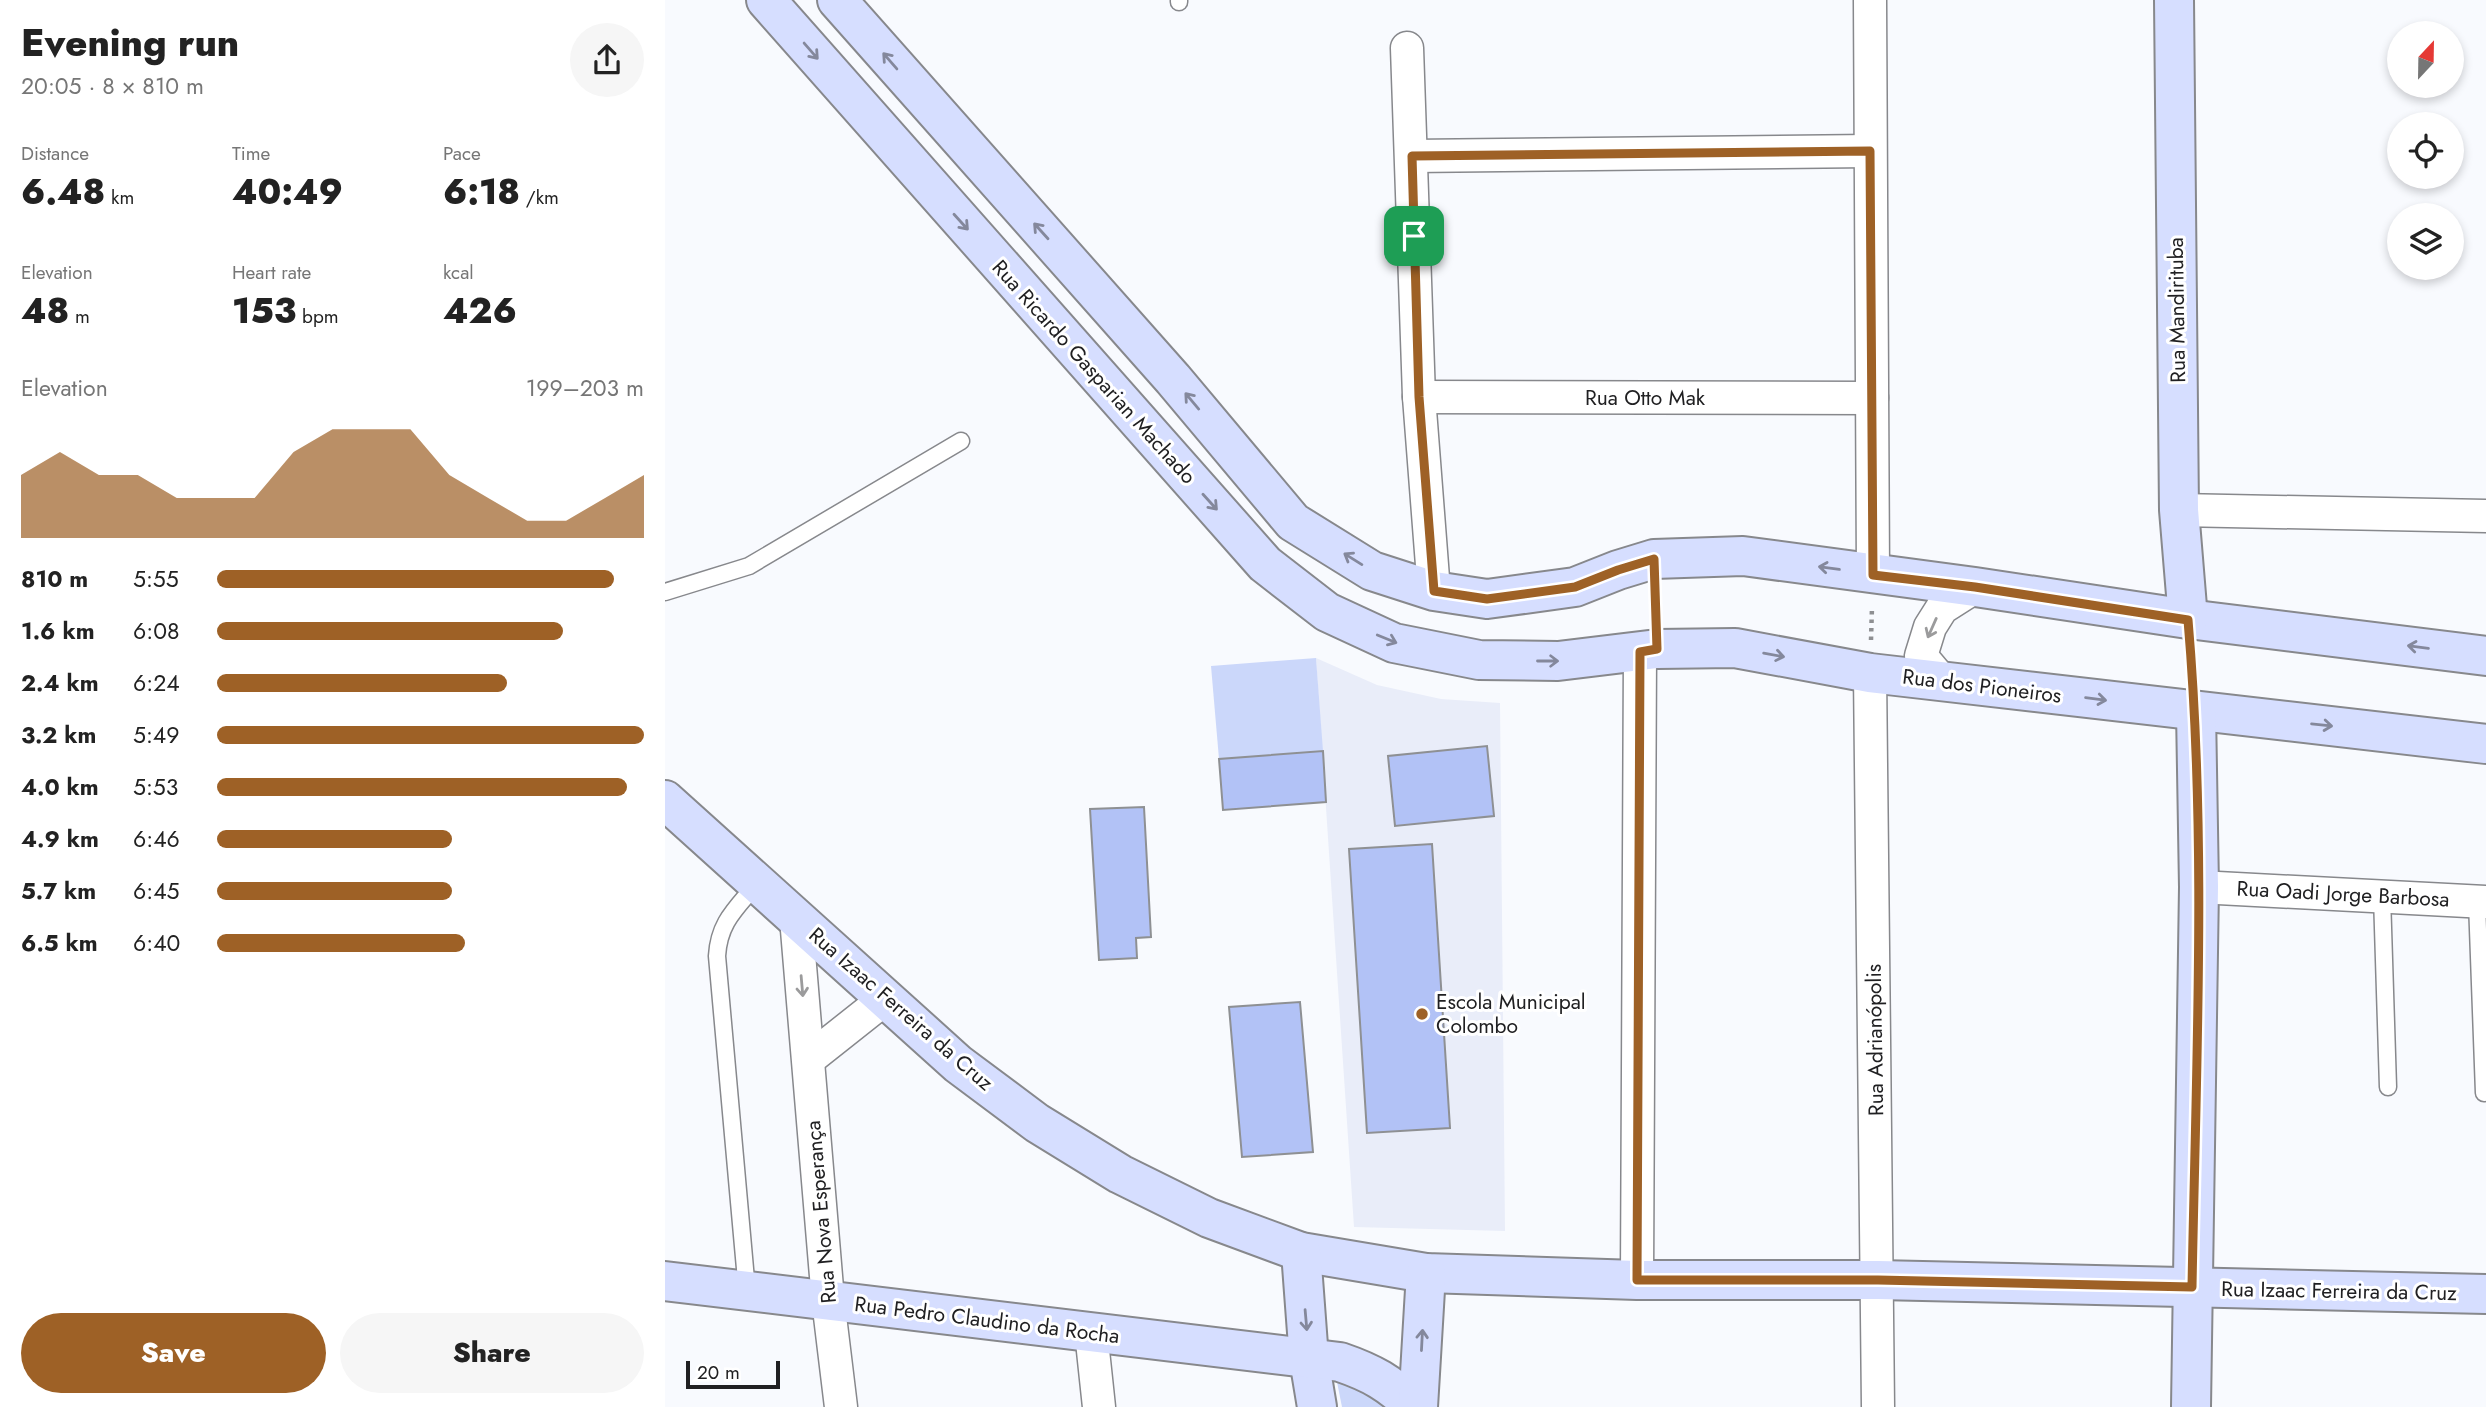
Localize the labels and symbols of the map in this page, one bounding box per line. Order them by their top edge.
north arrow [2387,21,2464,98]
one-way arrow [803,42,819,60]
one-way arrow [882,52,898,70]
pin [1384,206,1444,266]
one-way arrow [953,212,969,230]
one-way arrow [1032,223,1049,240]
street label: Rua Mandirituba [2161,237,2193,383]
street label: Rua Ricardo Gasparian Machado [985,253,1203,491]
street label: Rua Otto Mak [1585,383,1706,413]
one-way arrow [1184,393,1200,411]
one-way arrow [1202,493,1218,511]
one-way arrow [1343,551,1363,565]
one-way arrow [1818,562,1840,575]
one-way arrow [1924,617,1937,638]
one-way arrow [1376,633,1398,646]
one-way arrow [2407,641,2430,654]
one-way arrow [1762,649,1785,662]
one-way arrow [1536,654,1559,668]
street label: Rua dos Pioneiros [1901,661,2063,711]
one-way arrow [2084,693,2107,706]
one-way arrow [2310,719,2333,732]
street label: Rua Oadi Jorge Barbosa [2236,873,2450,915]
street label: Rua Izaac Ferreira da Cruz [802,920,1000,1098]
street label: Rua Adrianópolis [1859,964,1891,1116]
one-way arrow [796,974,809,997]
place label: Escola Municipal Colombo [1436,987,1586,1041]
marker: Escola Municipal Colombo [1414,1006,1430,1022]
street label: Rua Nova Esperança [798,1119,844,1305]
street label: Rua Izaac Ferreira da Cruz [2221,1274,2457,1308]
street label: Rua Pedro Claudino da Rocha [853,1289,1121,1351]
one-way arrow [1300,1309,1313,1331]
one-way arrow [1416,1329,1429,1352]
scale bar [686,1358,781,1390]

